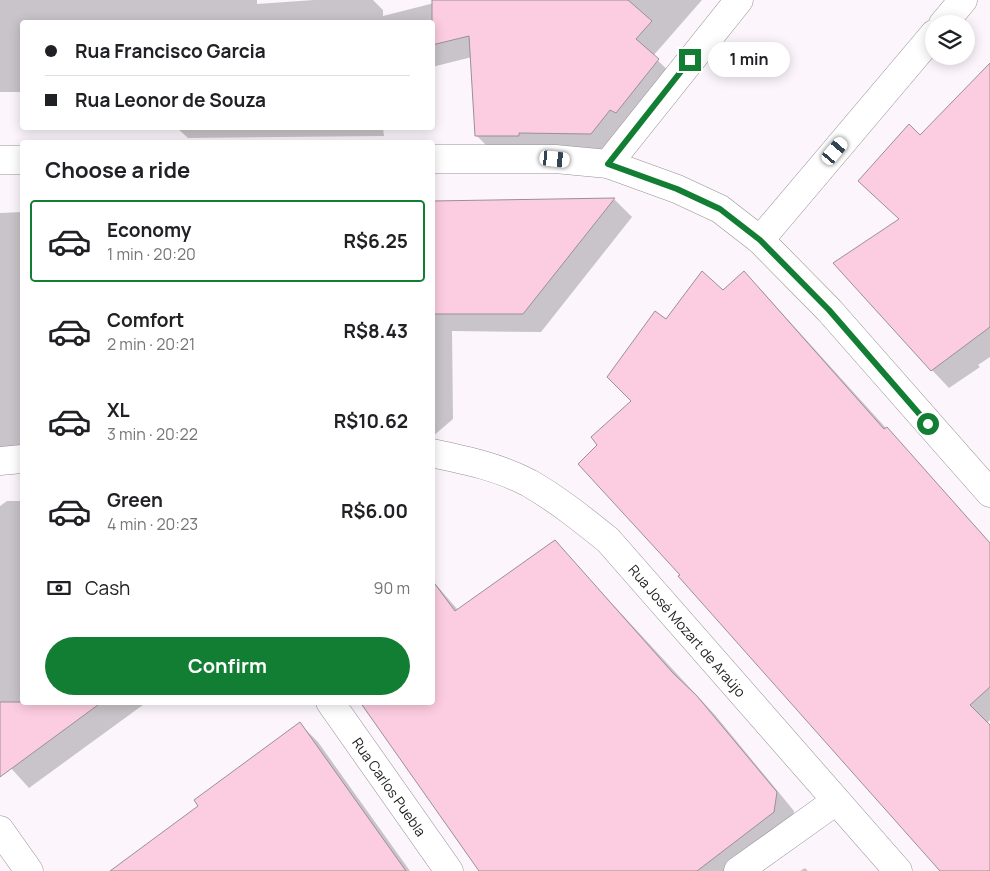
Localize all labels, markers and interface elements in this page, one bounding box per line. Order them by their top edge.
map controls [925,15,975,65]
button: layers [925,15,975,65]
text: Rua Francisco Garcia [75,38,266,64]
callout: 1 min [708,42,790,78]
text: 1 min [729,48,769,70]
route end [679,49,701,71]
text: Rua Leonor de Souza [75,87,266,113]
car [819,135,850,167]
car [539,150,570,168]
text: Choose a ride [45,155,190,185]
text: Economy [107,217,191,243]
icon: car [47,219,92,264]
text: R$6.25 [344,228,408,254]
text: 1 min · 20:20 [107,243,196,265]
text: Comfort [107,307,184,333]
icon: car [47,309,92,354]
text: R$8.43 [344,318,408,344]
text: 2 min · 20:21 [107,333,195,355]
text: XL [107,397,130,423]
icon: car [47,399,92,444]
text: R$10.62 [334,408,408,434]
route start [917,413,939,435]
text: 3 min · 20:22 [107,423,198,445]
text: Green [107,487,163,513]
icon: car [47,489,92,534]
text: R$6.00 [341,498,408,524]
text: 4 min · 20:23 [107,513,198,535]
street label: Rua José Mozart de Araújo [625,560,750,701]
icon: cash [45,574,73,602]
text: Cash [85,575,130,601]
text: 90 m [374,577,410,599]
button: Confirm [45,637,410,695]
street label: Rua Carlos Puebla [348,734,431,840]

